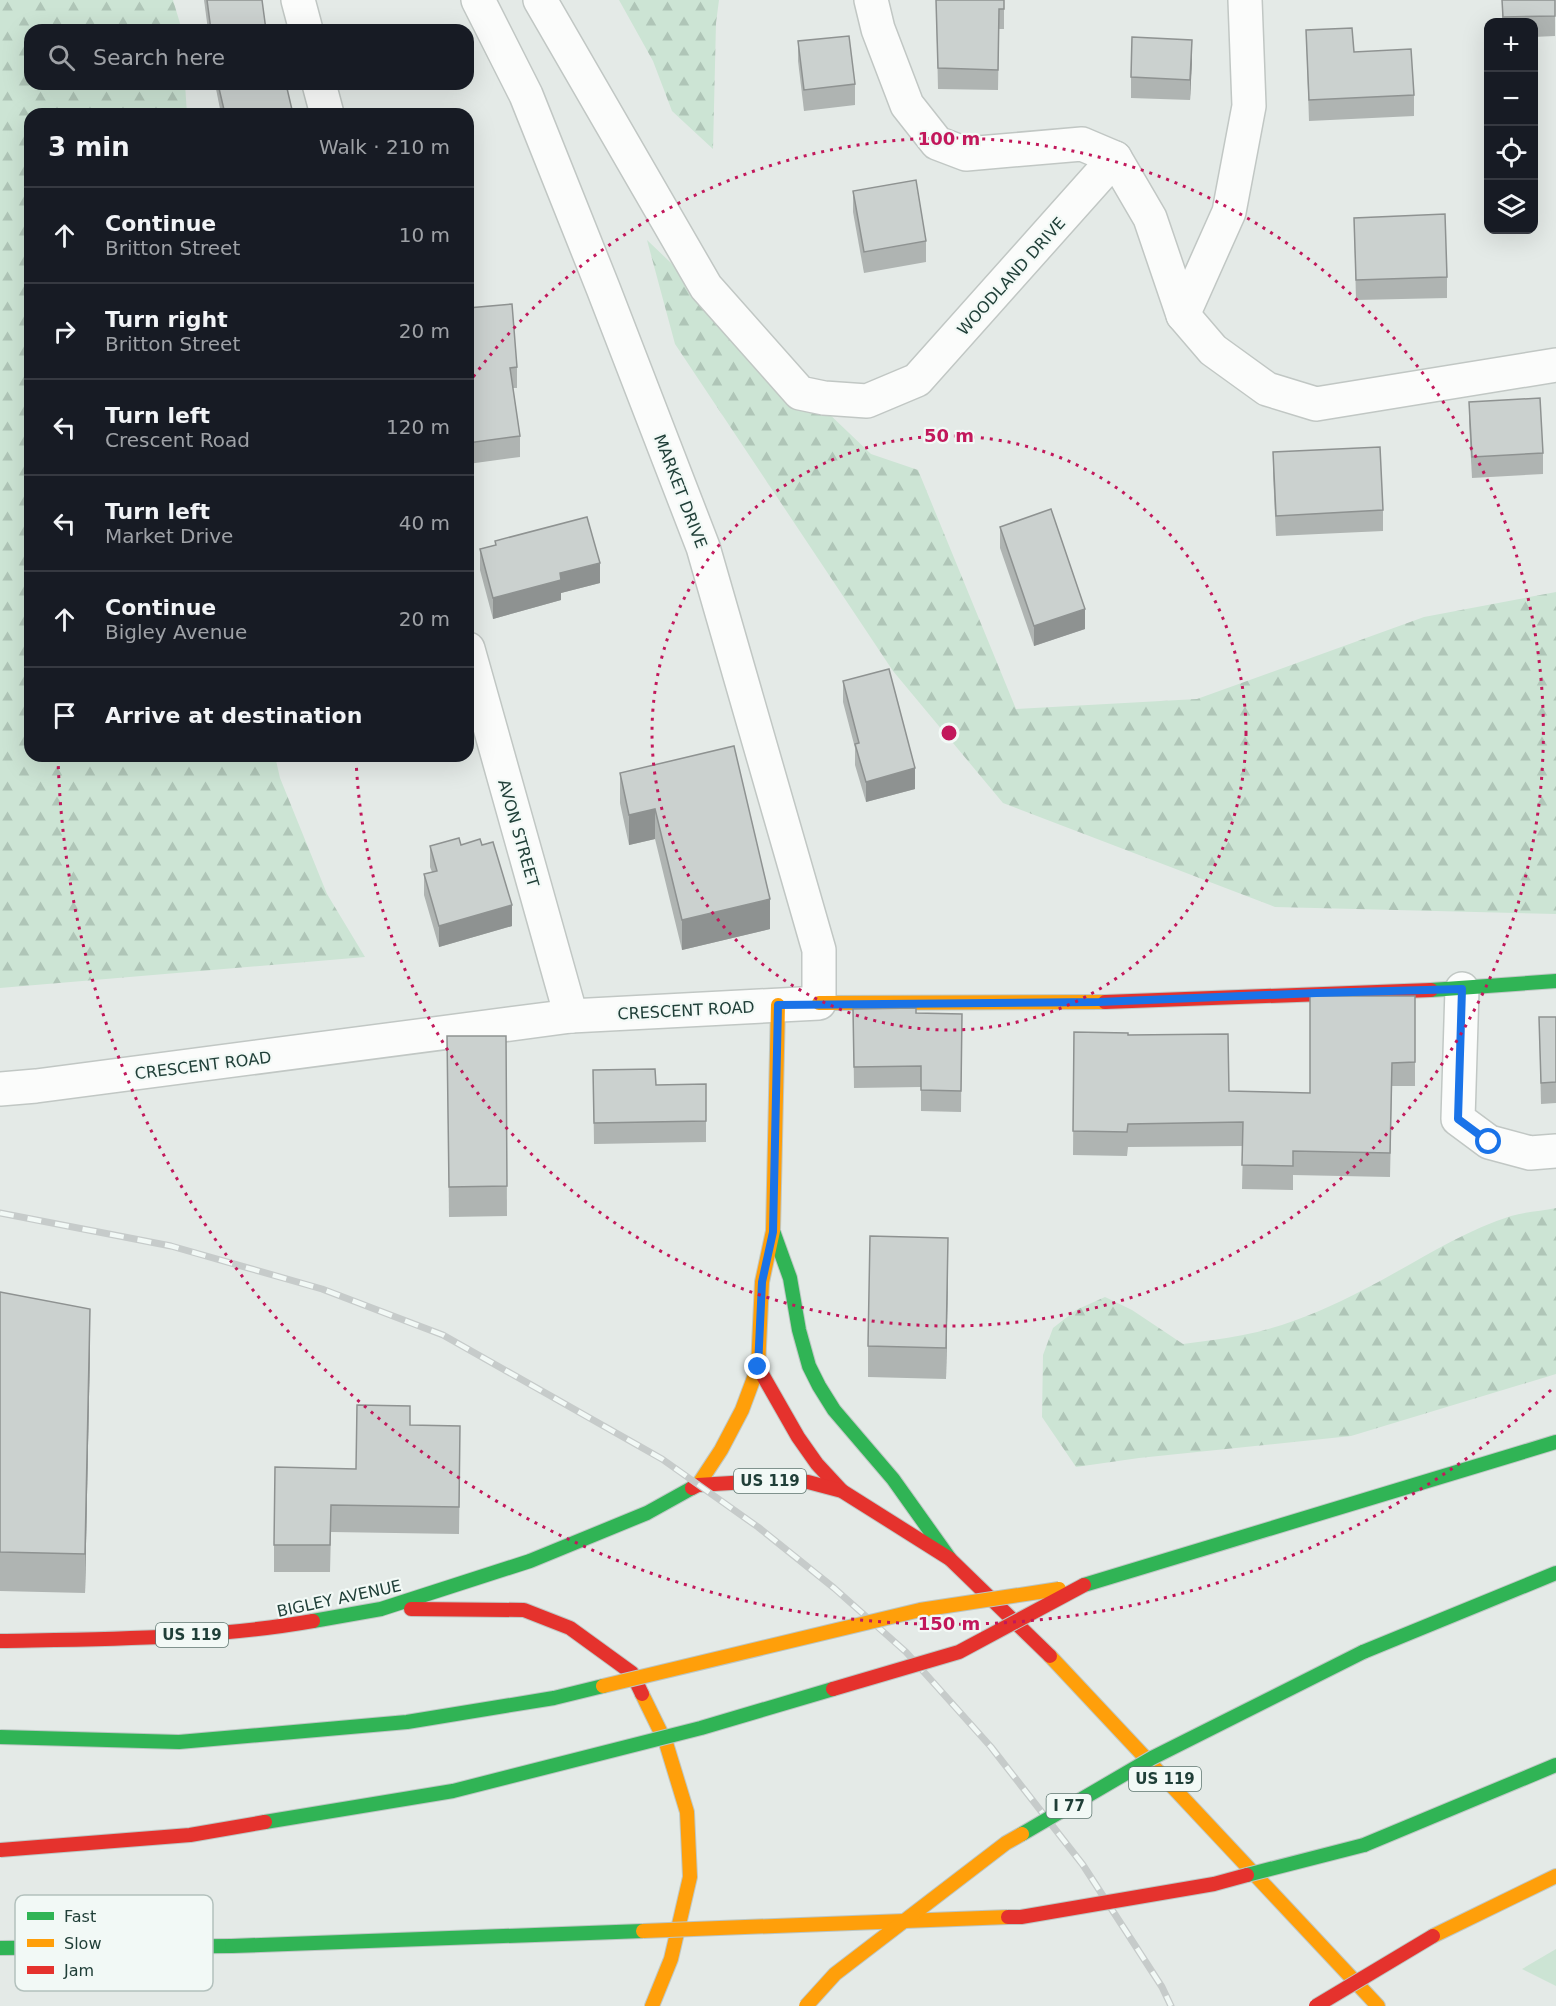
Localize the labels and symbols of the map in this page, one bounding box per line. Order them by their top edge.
text: 100 m [918,128,980,149]
street label: WOODLAND DRIVE [953,213,1069,339]
text: 50 m [924,425,974,446]
street label: MARKET DRIVE [650,432,711,551]
centre of rings [939,723,959,743]
street label: AVON STREET [494,777,543,889]
street label: CRESCENT ROAD [617,997,755,1024]
street label: CRESCENT ROAD [134,1048,272,1083]
route start [1475,1128,1501,1154]
route end [744,1353,770,1379]
road number: US 119 [734,1469,806,1493]
street label: BIGLEY AVENUE [275,1576,403,1621]
text: 150 m [918,1613,980,1634]
road number: US 119 [156,1623,228,1647]
road number: US 119 [1129,1767,1201,1791]
road number: I 77 [1046,1794,1092,1818]
legend [15,1895,213,1991]
text: Fast [64,1907,96,1926]
text: Slow [64,1934,101,1953]
text: Jam [63,1961,94,1980]

